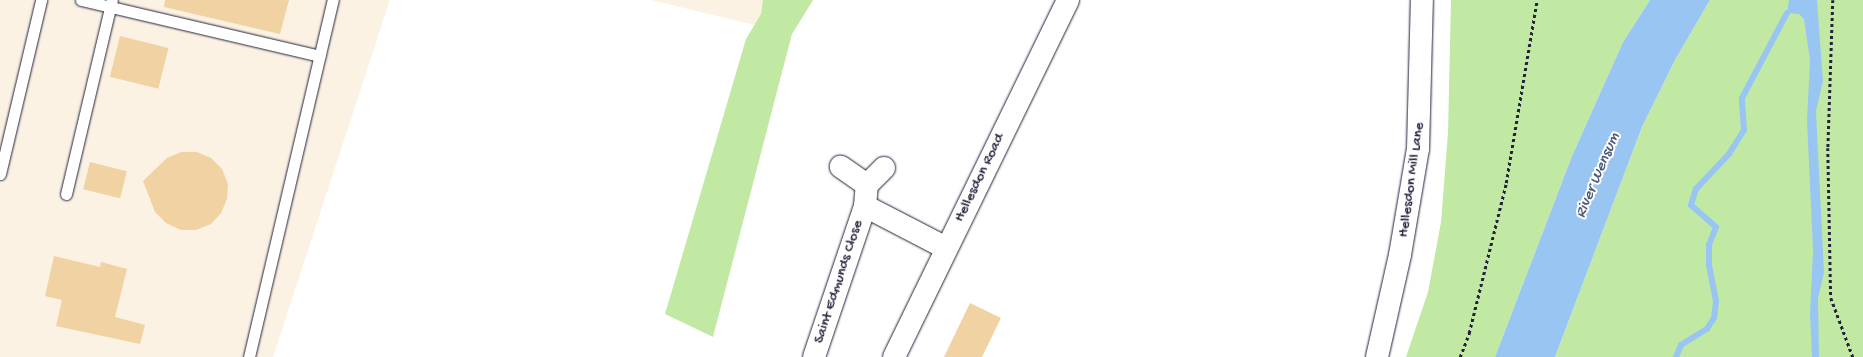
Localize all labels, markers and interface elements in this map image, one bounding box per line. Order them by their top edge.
street label: Hellesdon Mill Lane [1395,121,1429,239]
water label: River Wensum [1572,130,1626,222]
street label: Hellesdon Road [951,131,1009,225]
street label: Saint Edmunds Close [811,218,867,346]

